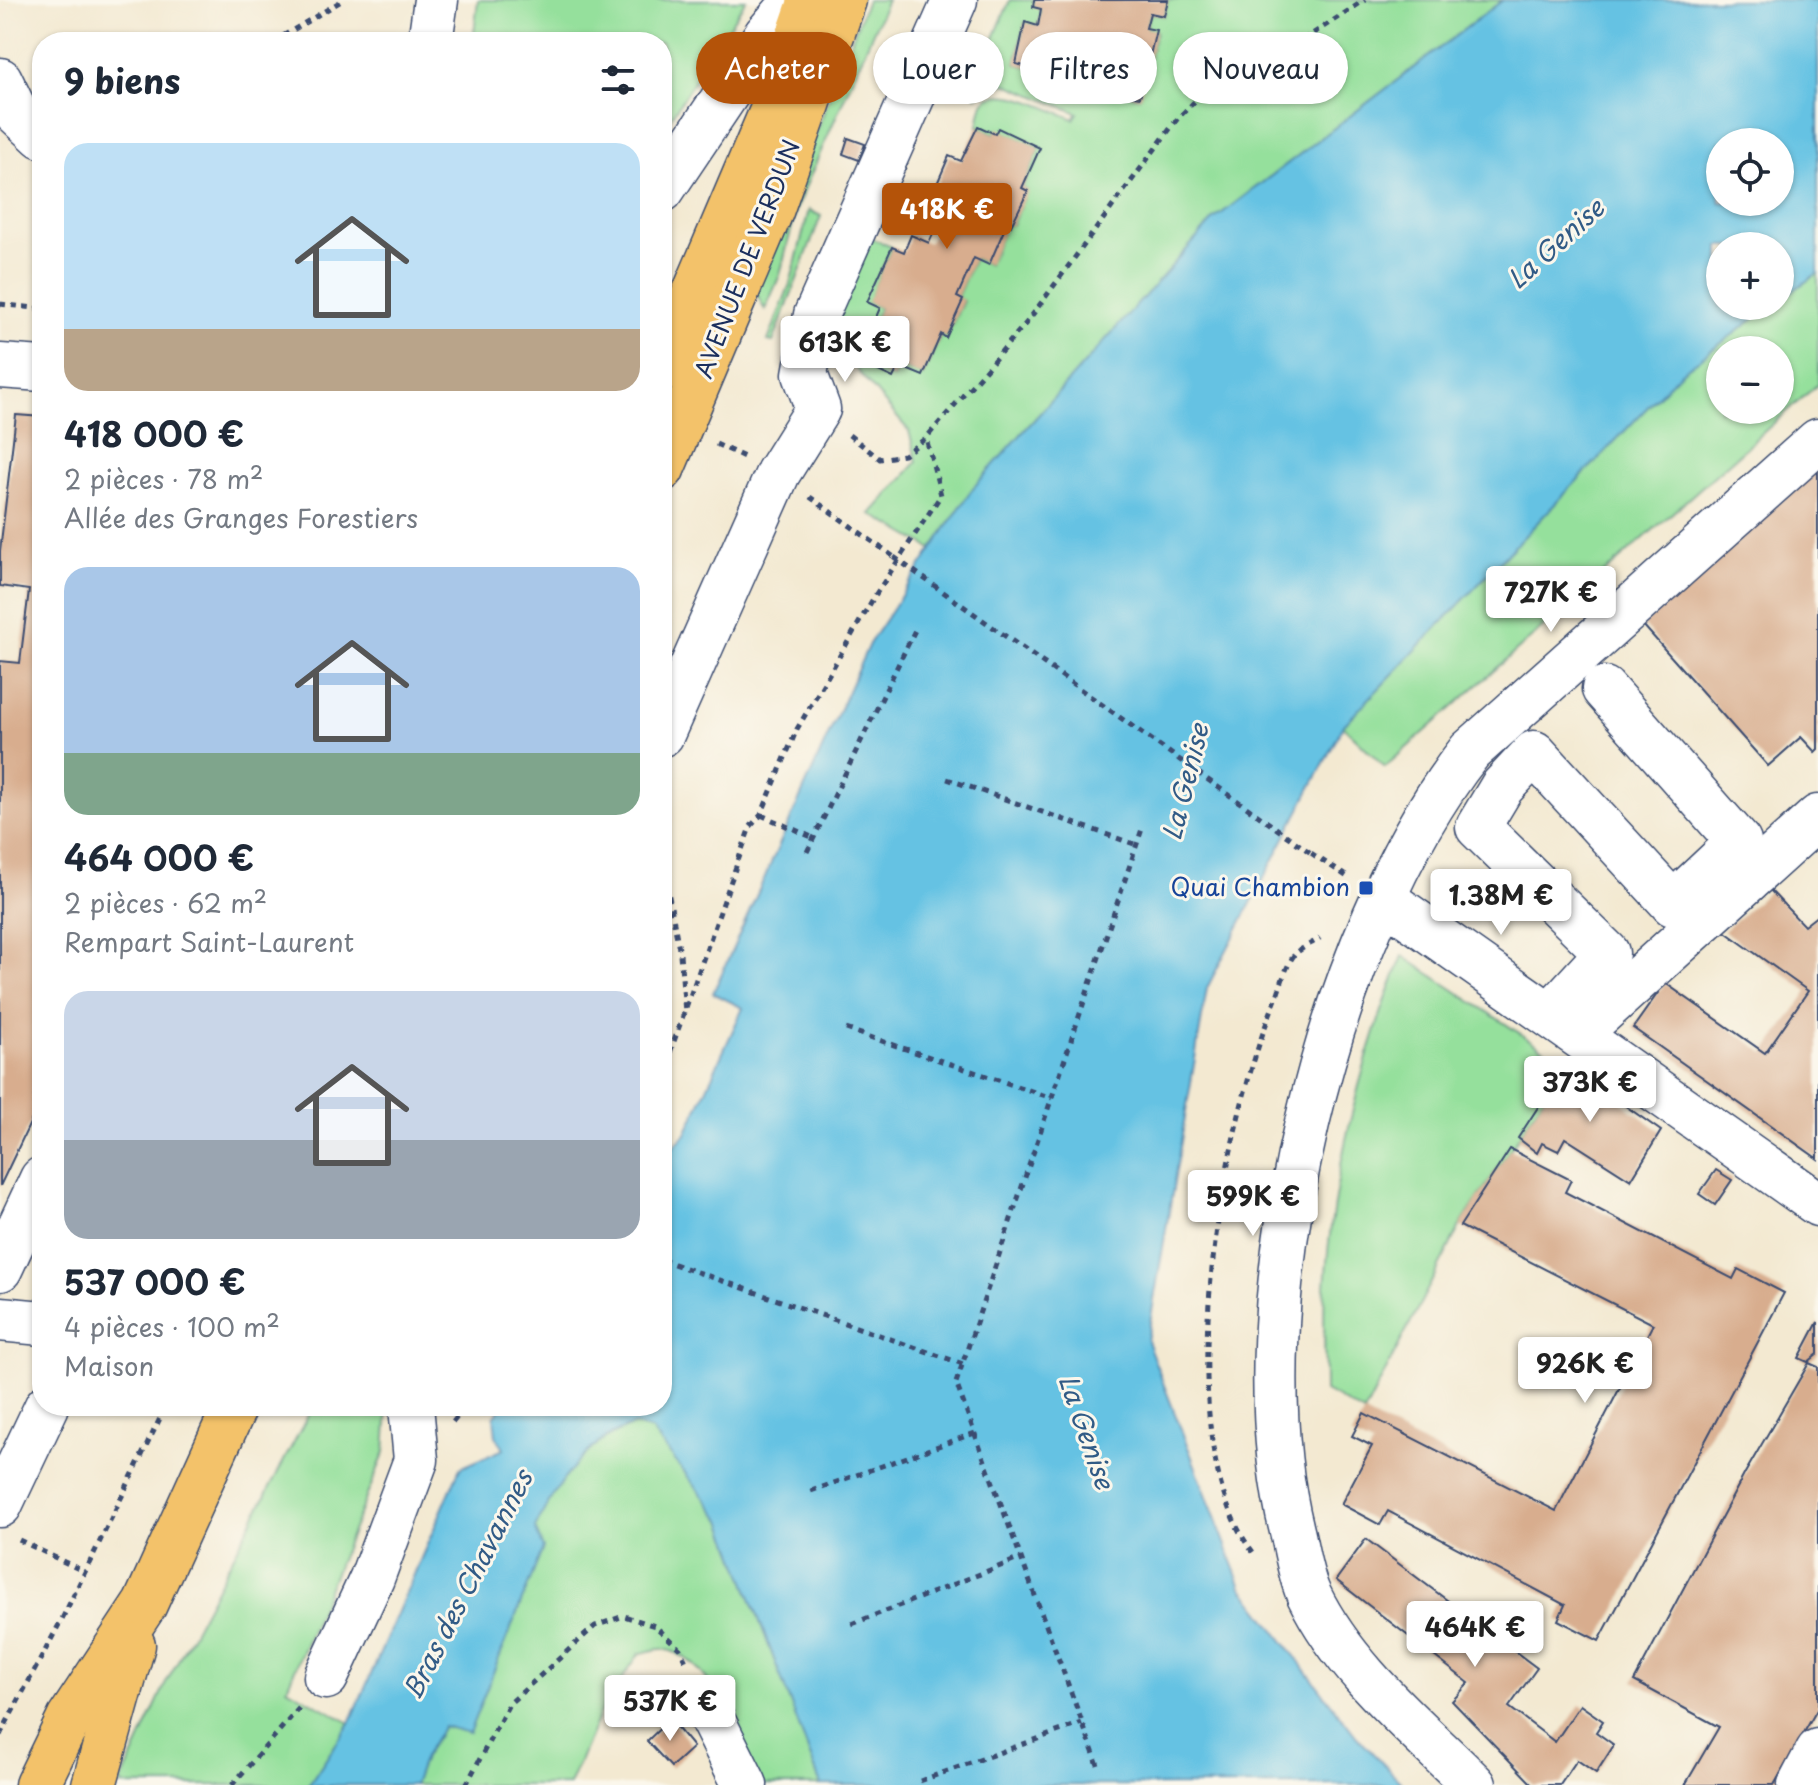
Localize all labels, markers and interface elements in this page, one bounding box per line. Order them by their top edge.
chip: Acheter [696,32,857,104]
chip: Louer [873,32,1004,104]
chip: Filtres [1020,32,1157,104]
chip: Nouveau [1173,32,1348,104]
text: 9 biens [64,54,180,106]
icon: filters [596,58,640,102]
map controls [1706,128,1794,424]
button: locate [1706,128,1794,216]
street label: AVENUE DE VERDUN [684,134,808,383]
pin: 418K € [882,183,1012,251]
water label: La Genise [1498,188,1613,297]
text: 418K € [900,189,994,228]
icon: home [280,195,424,339]
button: + [1706,232,1794,320]
pin: 613K € [780,316,910,384]
text: 613K € [799,322,892,361]
button: − [1706,336,1794,424]
text: 418 000 € [64,407,244,459]
text: 2 pièces · 78 m² [64,459,264,498]
text: Allée des Granges Forestiers [64,498,418,537]
pin: 727K € [1486,566,1616,634]
text: 727K € [1504,572,1598,611]
icon: home [280,619,424,763]
water label: La Genise [1151,718,1218,844]
text: 464 000 € [64,831,254,883]
place label: Quai Chambion [1171,868,1350,904]
pin: 1.38M € [1427,869,1575,937]
text: 1.38M € [1448,875,1554,914]
marker: Quai Chambion [1357,879,1375,897]
text: 2 pièces · 62 m² [64,883,267,922]
text: Rempart Saint-Laurent [64,922,354,961]
icon: home [280,1043,424,1187]
pin: 373K € [1525,1056,1655,1124]
text: 373K € [1542,1062,1638,1101]
pin: 599K € [1188,1170,1318,1238]
text: 599K € [1206,1176,1300,1215]
text: 537 000 € [64,1255,246,1307]
text: 4 pièces · 100 m² [64,1307,280,1346]
pin: 926K € [1520,1337,1650,1405]
text: 926K € [1536,1343,1634,1382]
text: Maison [64,1346,154,1385]
water label: La Genise [1050,1369,1126,1495]
water label: Bras des Chavannes [392,1461,542,1706]
pin: 464K € [1410,1601,1540,1669]
text: 464K € [1425,1607,1525,1646]
pin: 537K € [605,1675,735,1743]
text: 537K € [622,1681,718,1720]

